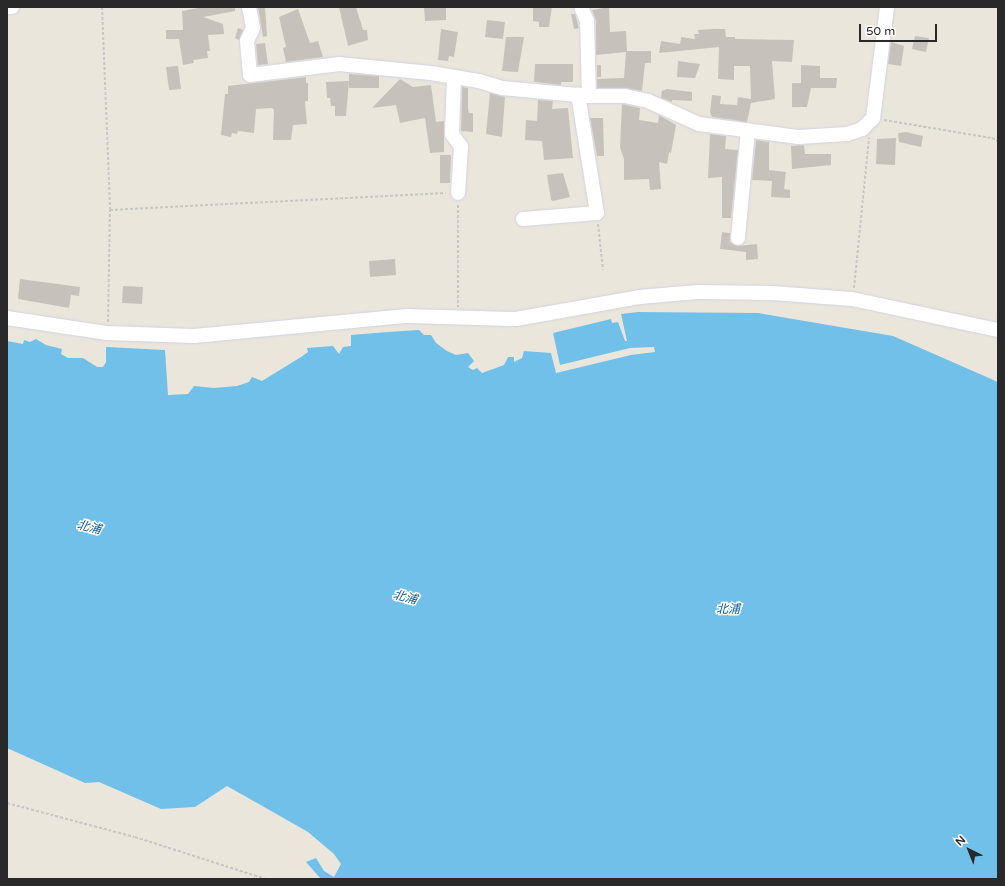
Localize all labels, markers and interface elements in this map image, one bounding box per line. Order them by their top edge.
scale bar [861,16,939,42]
text: 50 m [866,24,895,38]
water label: 北浦 [76,518,102,538]
water label: 北浦 [392,588,418,608]
water label: 北浦 [716,603,740,617]
north arrow [949,830,989,870]
text: N [953,833,968,849]

